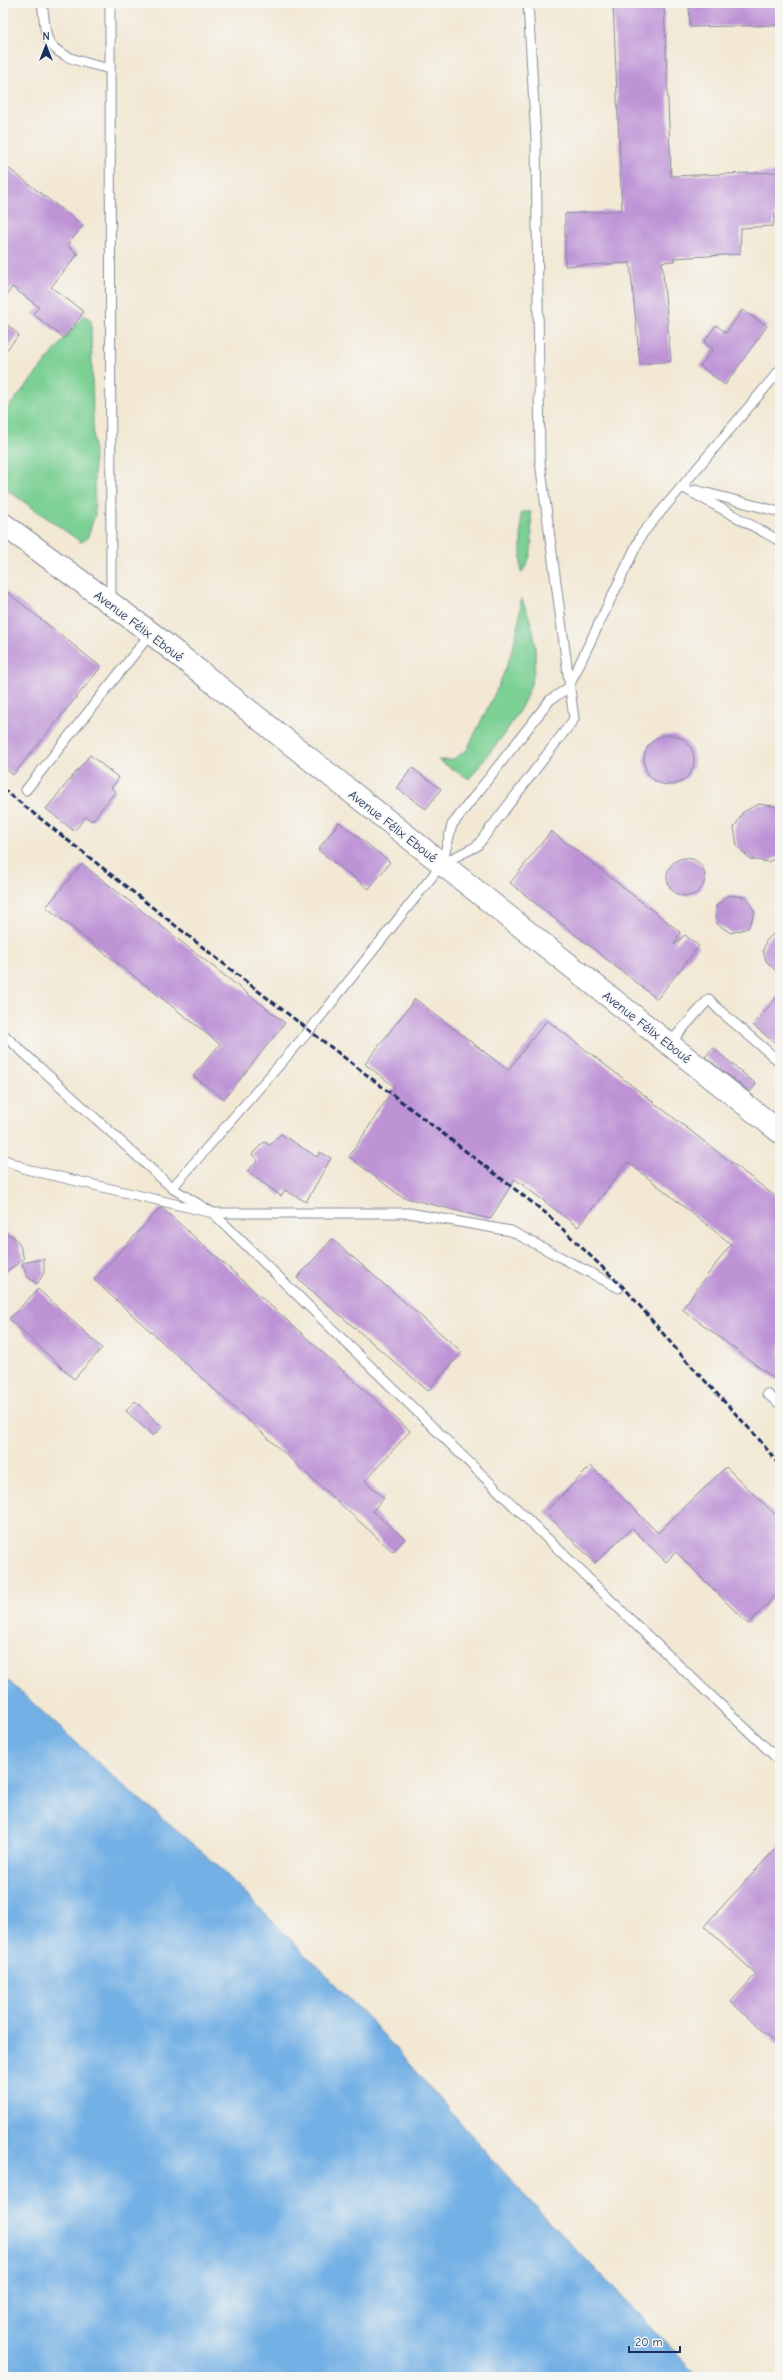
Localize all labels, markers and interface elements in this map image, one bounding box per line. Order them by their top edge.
north arrow [26,26,66,66]
text: N [42,30,50,43]
street label: Avenue Félix Eboué [91,587,187,665]
street label: Avenue Félix Eboué [346,787,441,866]
street label: Avenue Félix Eboué [600,988,695,1067]
scale bar [629,2328,680,2354]
text: 20 m [635,2335,663,2349]

